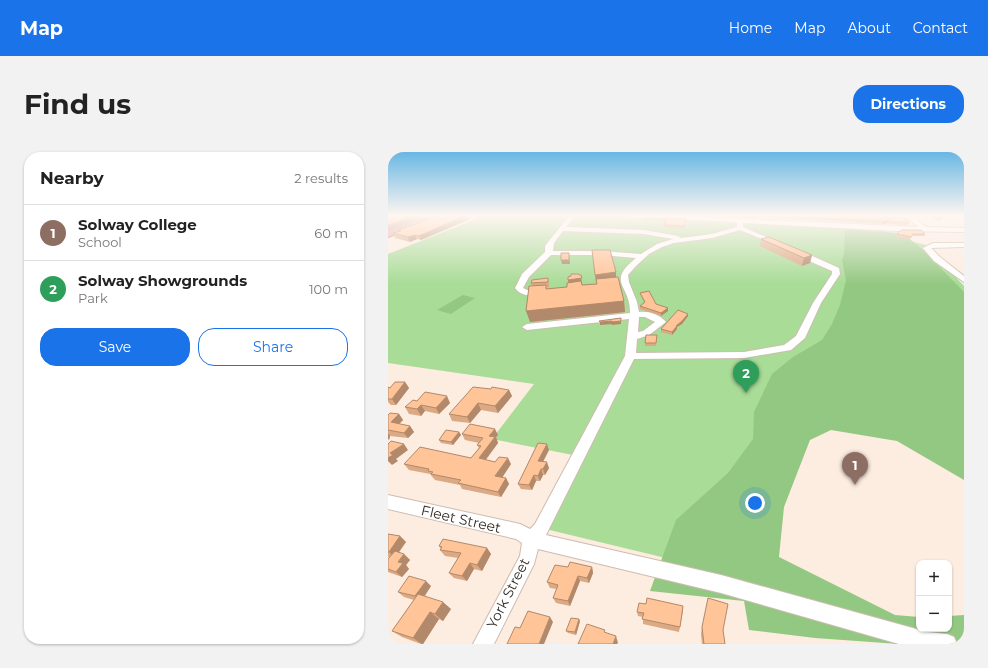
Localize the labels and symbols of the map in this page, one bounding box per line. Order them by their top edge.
pin: 2 [733,360,759,393]
pin: 1 [842,452,868,485]
your location [745,493,765,513]
street label: Fleet Street [419,501,503,537]
street label: York Street [483,554,534,631]

